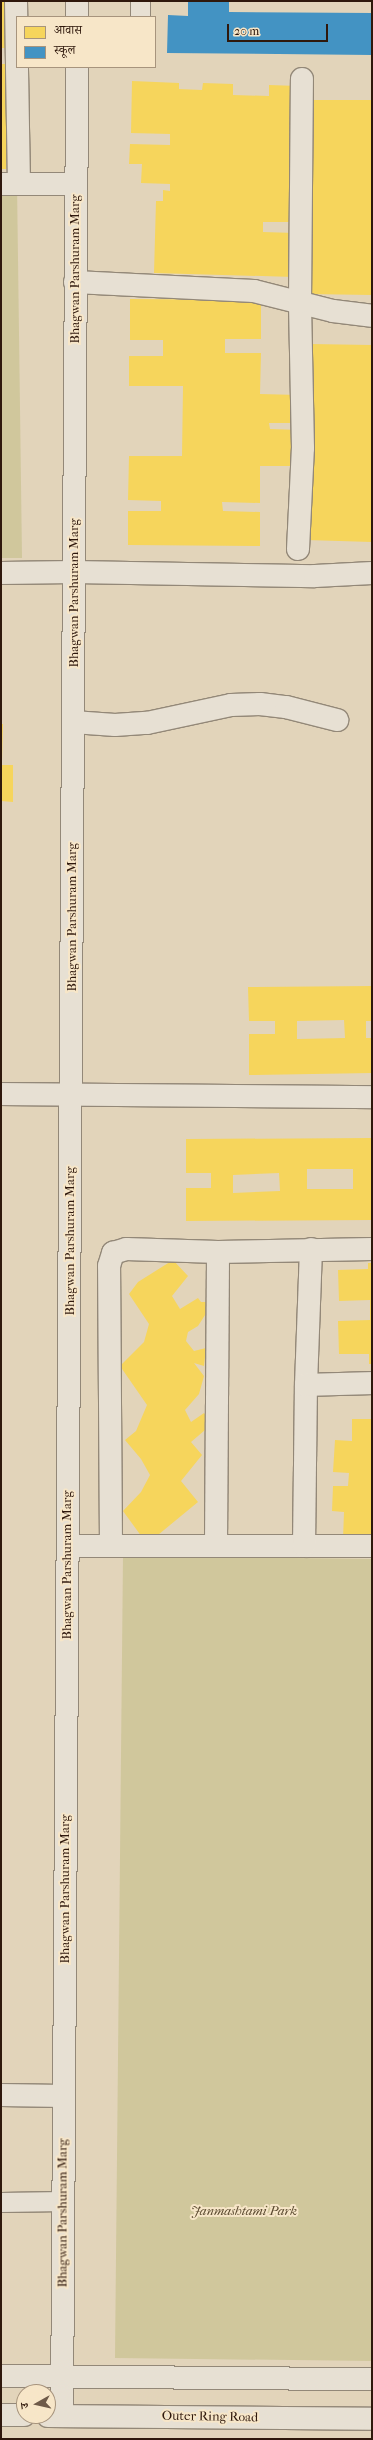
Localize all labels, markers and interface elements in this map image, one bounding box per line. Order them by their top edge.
legend [16,16,156,68]
scale bar [229,16,330,42]
text: आवास [54,23,82,37]
text: 20 m [234,24,259,38]
text: स्कूल [54,43,75,57]
street label: Bhagwan Parshuram Marg [67,195,83,343]
street label: Bhagwan Parshuram Marg [66,519,82,667]
street label: Bhagwan Parshuram Marg [64,843,80,991]
street label: Bhagwan Parshuram Marg [62,1167,78,1315]
street label: Bhagwan Parshuram Marg [59,1491,75,1639]
street label: Bhagwan Parshuram Marg [57,1815,73,1963]
street label: Bhagwan Parshuram Marg [55,2139,71,2287]
park label: Janmashtami Park [191,2203,297,2219]
north arrow [16,2384,56,2424]
text: उ [18,2402,31,2409]
street label: Outer Ring Road [162,2408,258,2426]

